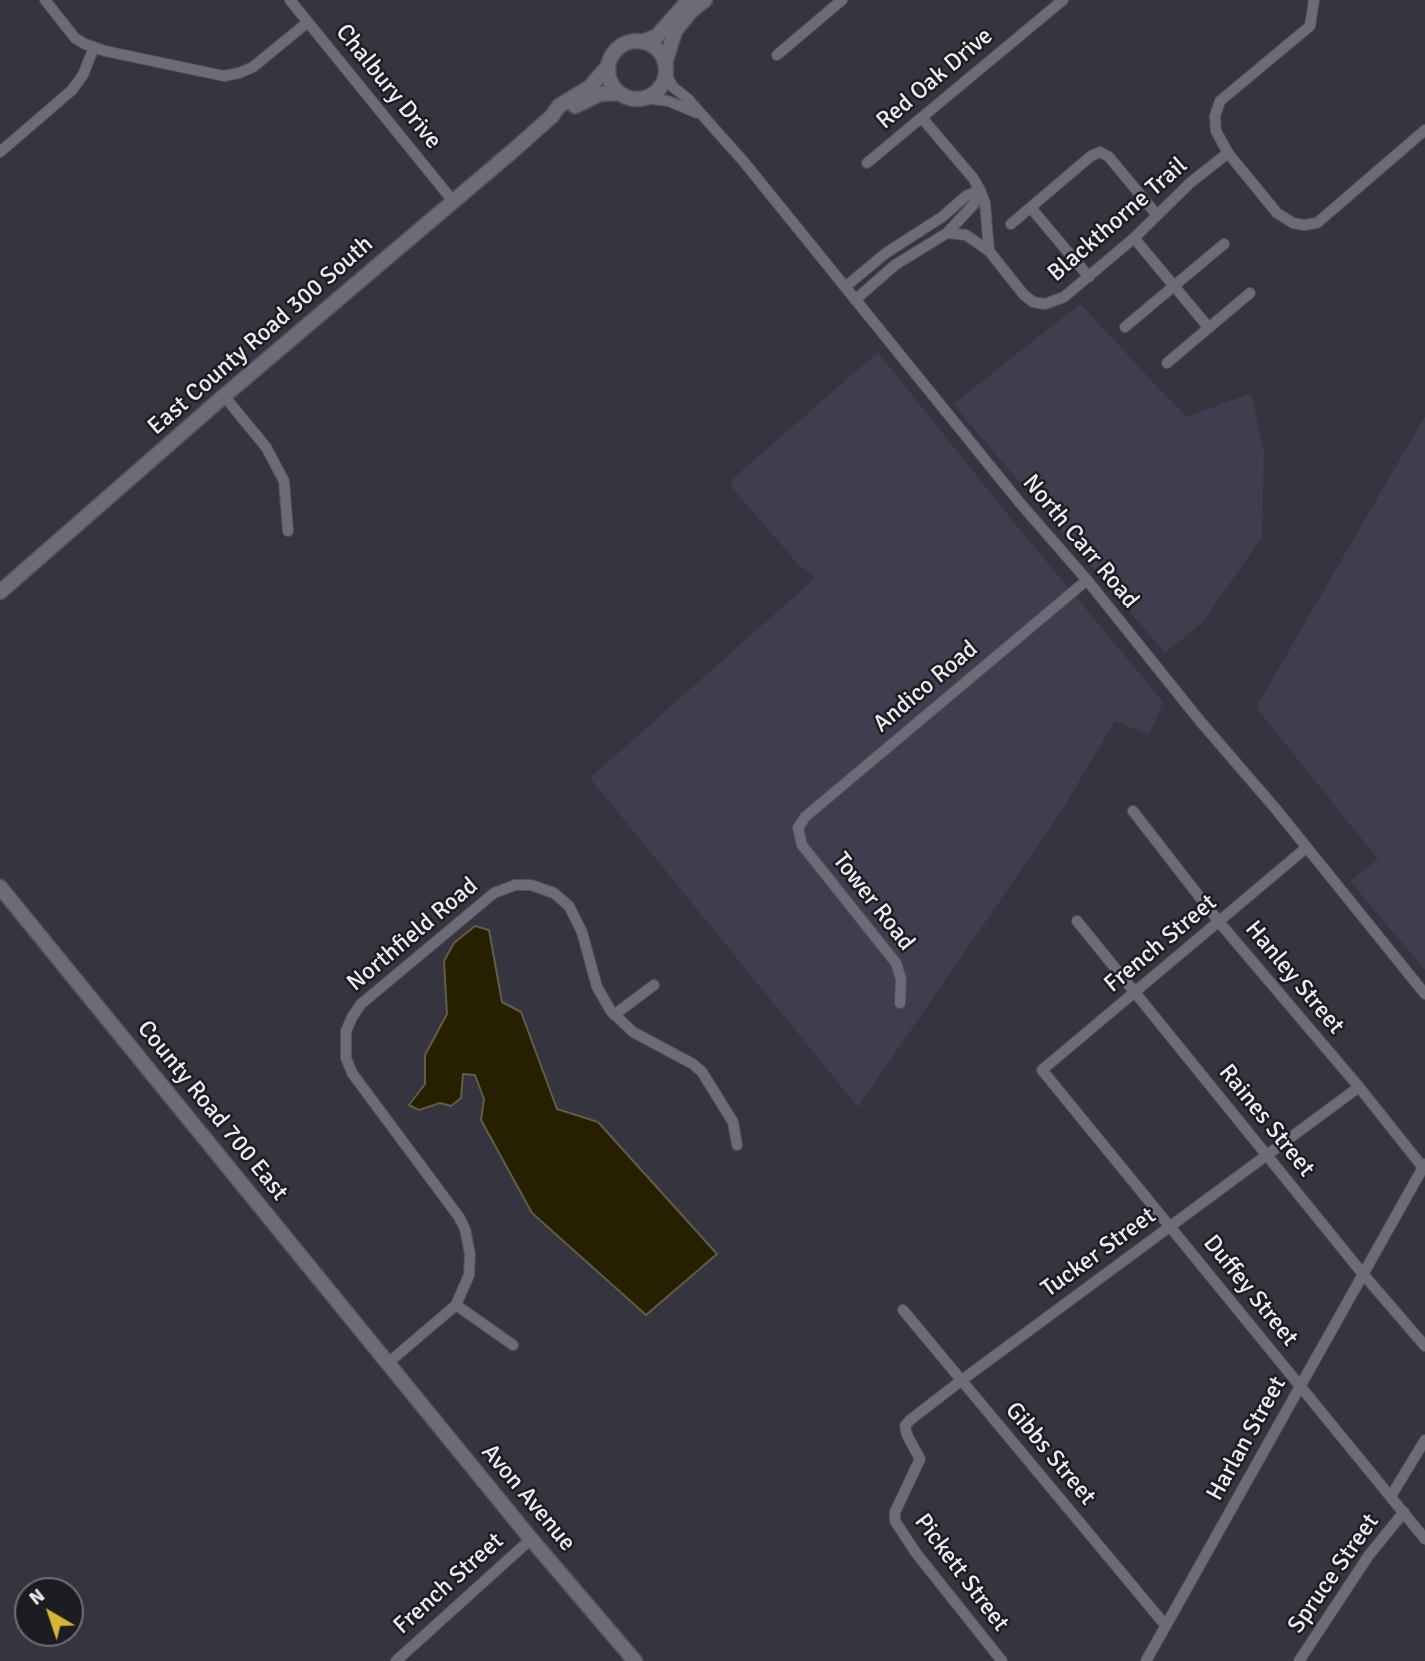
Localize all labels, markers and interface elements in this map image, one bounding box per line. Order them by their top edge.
street label: Chalbury Drive [329,19,447,155]
street label: Red Oak Drive [871,22,999,136]
street label: Blackthorne Trail [1042,152,1194,288]
street label: East County Road 300 South [143,230,379,442]
street label: North Carr Road [1016,469,1144,615]
street label: Andico Road [868,635,984,739]
street label: Tower Road [826,847,920,957]
street label: Northfield Road [342,872,484,998]
street label: French Street [1099,889,1223,999]
street label: Hanley Street [1238,916,1350,1040]
street label: County Road 700 East [131,1015,293,1207]
street label: Raines Street [1212,1059,1320,1183]
street label: Tucker Street [1036,1202,1162,1304]
street label: Duffey Street [1196,1230,1304,1352]
street label: Harlan Street [1201,1372,1293,1506]
street label: Gibbs Street [999,1397,1101,1511]
street label: Avon Avenue [475,1439,581,1557]
street label: Pickett Street [907,1509,1015,1637]
street label: Spruce Street [1282,1509,1386,1639]
street label: French Street [388,1527,510,1641]
north arrow [14,1577,84,1647]
text: N [24,1584,50,1611]

